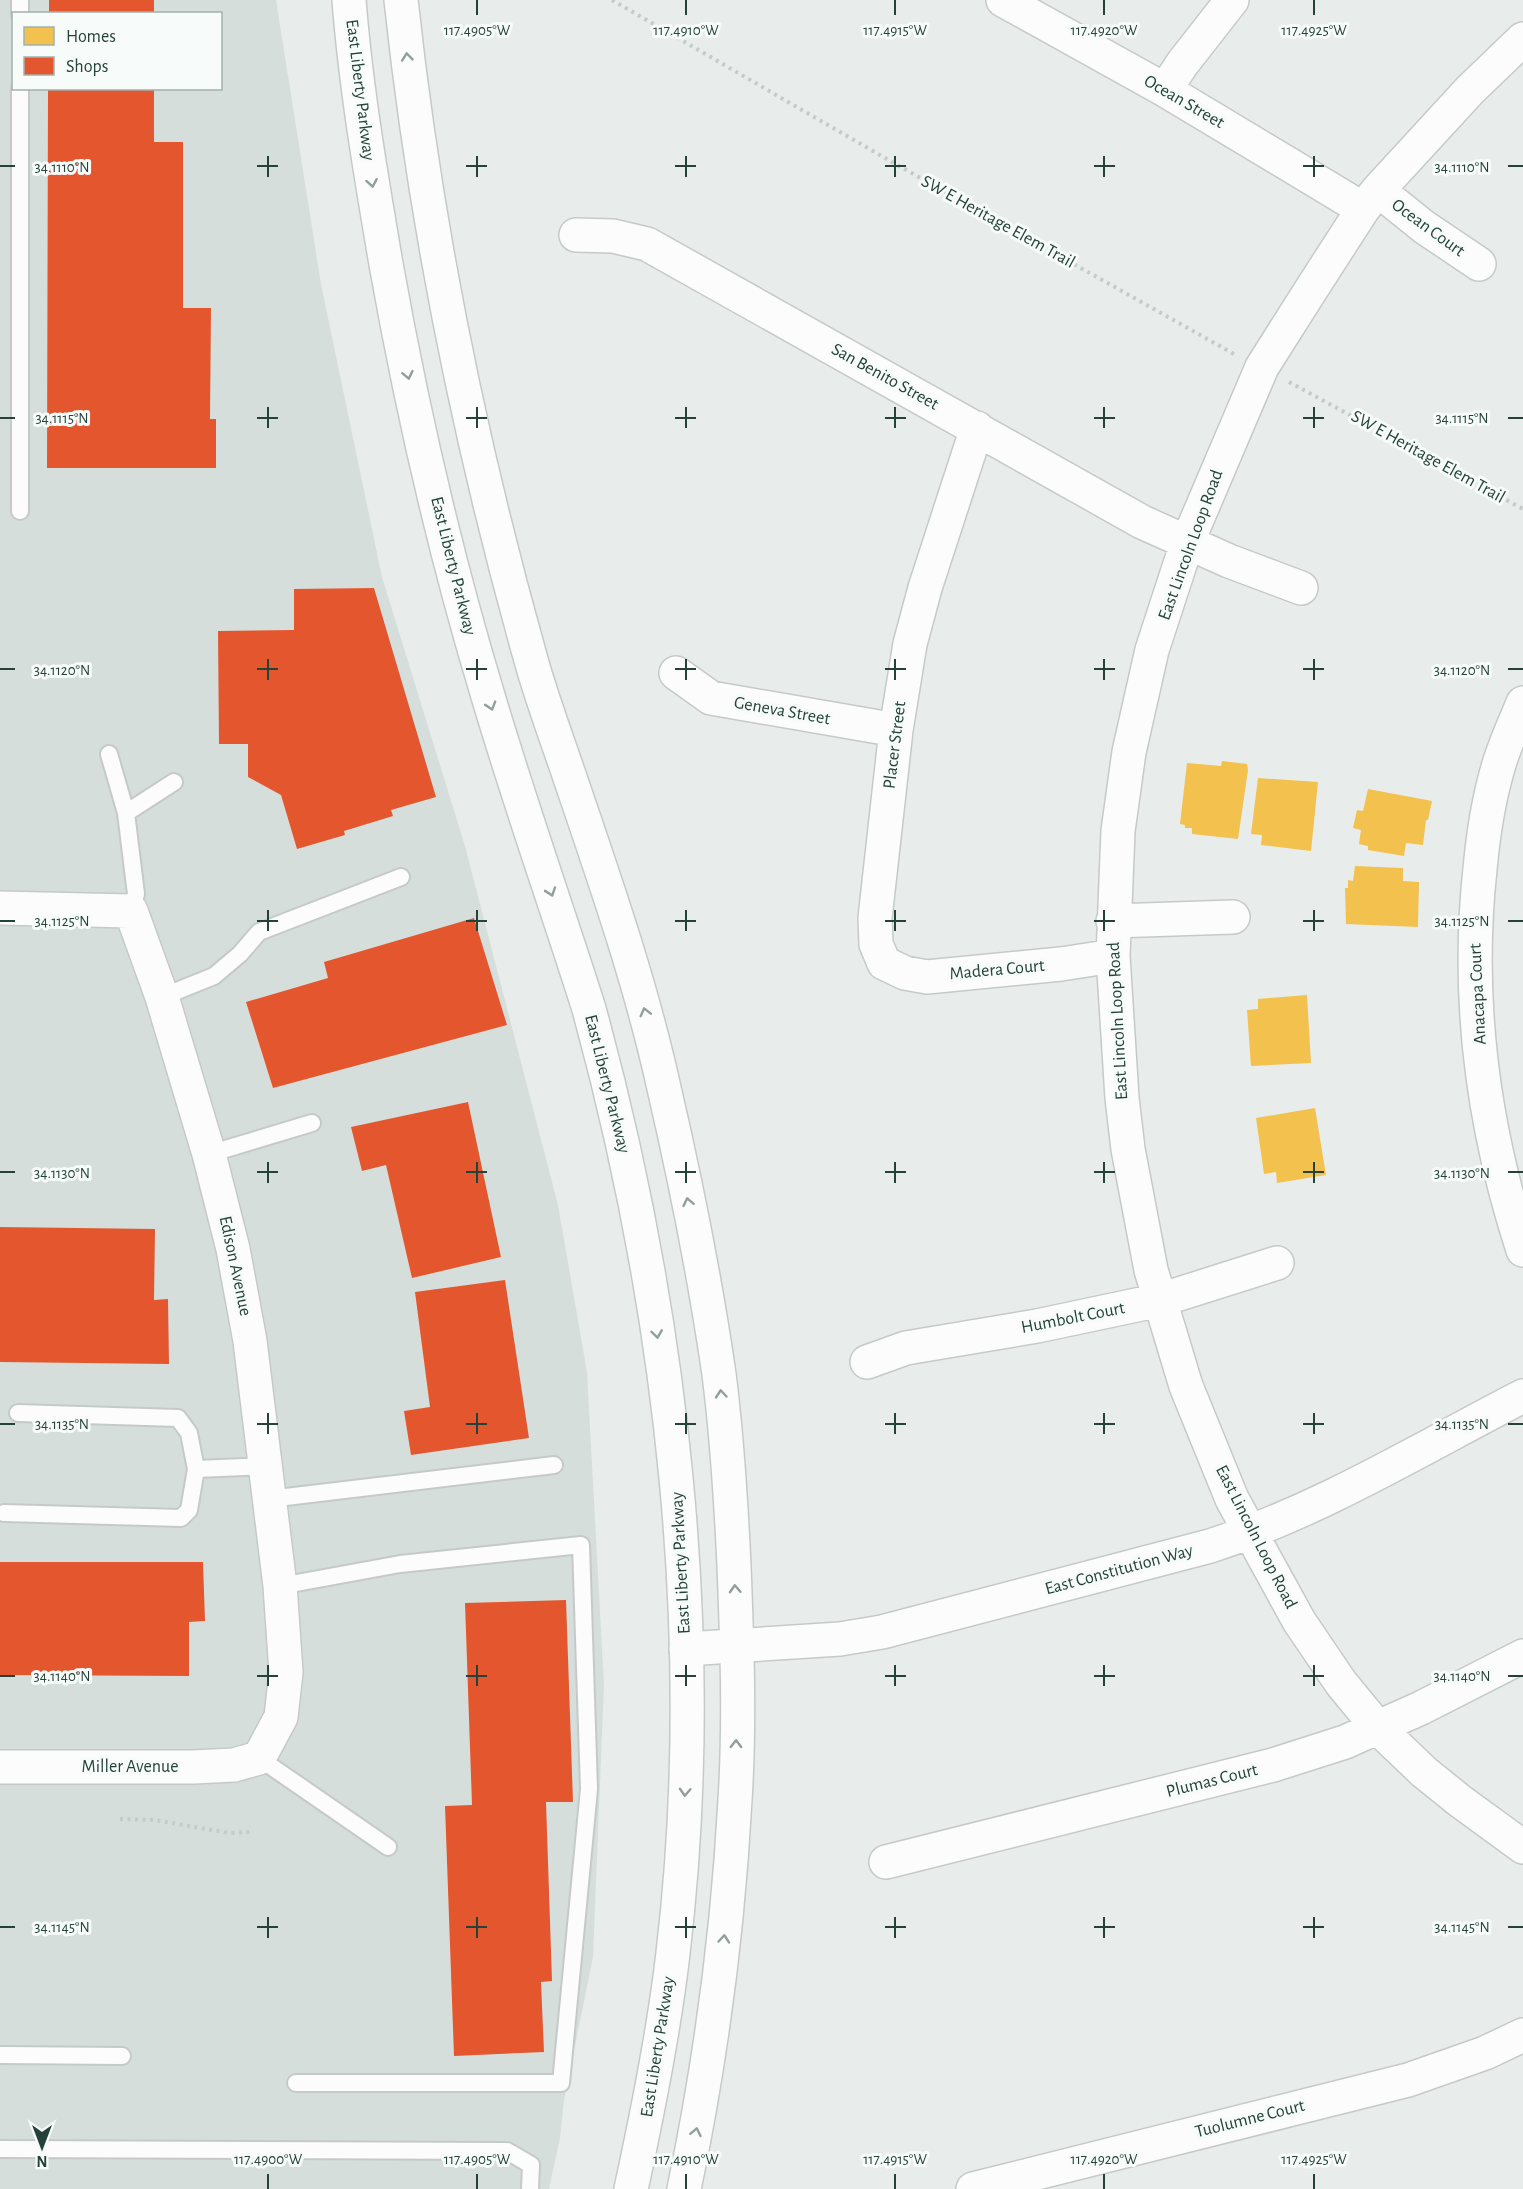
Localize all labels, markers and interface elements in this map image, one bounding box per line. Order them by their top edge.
legend [12,12,222,90]
street label: East Liberty Parkway [342,18,378,162]
text: 117.4905°W [444,23,511,38]
text: 117.4910°W [653,23,719,38]
text: 117.4915°W [863,23,927,38]
text: 117.4920°W [1070,23,1138,38]
text: 117.4925°W [1281,23,1347,38]
text: Homes [66,28,116,46]
one-way arrow [401,53,414,62]
text: Shops [66,58,108,76]
street label: Ocean Street [1141,72,1227,132]
text: 34.1110°N [35,160,89,175]
text: 34.1110°N [1435,160,1489,175]
street label: SW E Heritage Elem Trail [918,172,1078,272]
one-way arrow [366,178,378,188]
street label: Ocean Court [1388,196,1468,261]
street label: San Benito Street [828,340,942,414]
one-way arrow [400,369,413,379]
street label: SW E Heritage Elem Trail [1348,407,1508,507]
text: 34.1115°N [35,411,89,426]
text: 34.1115°N [1435,411,1489,426]
street label: East Lincoln Loop Road [1155,467,1227,623]
street label: East Liberty Parkway [427,495,479,638]
text: 34.1120°N [34,663,90,678]
text: 34.1120°N [1434,663,1490,678]
street label: Geneva Street [733,694,832,728]
one-way arrow [484,700,496,711]
street label: Placer Street [881,700,909,790]
one-way arrow [544,886,556,897]
text: 34.1125°N [35,914,89,929]
text: 34.1125°N [1435,914,1489,929]
street label: East Lincoln Loop Road [1105,941,1131,1101]
street label: Anacapa Court [1466,942,1490,1045]
street label: Madera Court [949,957,1045,983]
one-way arrow [640,1007,653,1017]
street label: East Liberty Parkway [581,1013,633,1156]
text: 34.1130°N [34,1166,90,1181]
text: 34.1130°N [1434,1166,1490,1181]
one-way arrow [682,1198,695,1208]
street label: Edison Avenue [216,1214,254,1318]
street label: Humbolt Court [1020,1299,1127,1337]
one-way arrow [650,1329,662,1338]
one-way arrow [715,1390,728,1399]
text: 34.1135°N [35,1417,89,1432]
text: 34.1135°N [1435,1417,1489,1432]
street label: East Lincoln Loop Road [1212,1462,1300,1612]
street label: East Liberty Parkway [668,1491,694,1635]
street label: East Constitution Way [1043,1541,1195,1598]
one-way arrow [728,1584,741,1593]
text: 34.1140°N [34,1669,90,1684]
text: 34.1140°N [1434,1669,1490,1684]
one-way arrow [730,1740,742,1749]
street label: Miller Avenue [81,1758,179,1776]
street label: Plumas Court [1164,1761,1260,1801]
one-way arrow [679,1787,692,1796]
text: 34.1145°N [34,1920,90,1935]
text: 34.1145°N [1434,1920,1490,1935]
one-way arrow [717,1934,730,1943]
street label: East Liberty Parkway [638,1975,678,2119]
street label: Tuolumne Court [1193,2097,1307,2141]
north arrow [12,2117,72,2177]
one-way arrow [689,2127,702,2137]
text: 117.4900°W [234,2152,303,2167]
text: 117.4905°W [444,2152,511,2167]
text: 117.4910°W [653,2152,719,2167]
text: 117.4915°W [863,2152,927,2167]
text: 117.4920°W [1070,2152,1138,2167]
text: 117.4925°W [1281,2152,1347,2167]
text: N [36,2153,48,2169]

